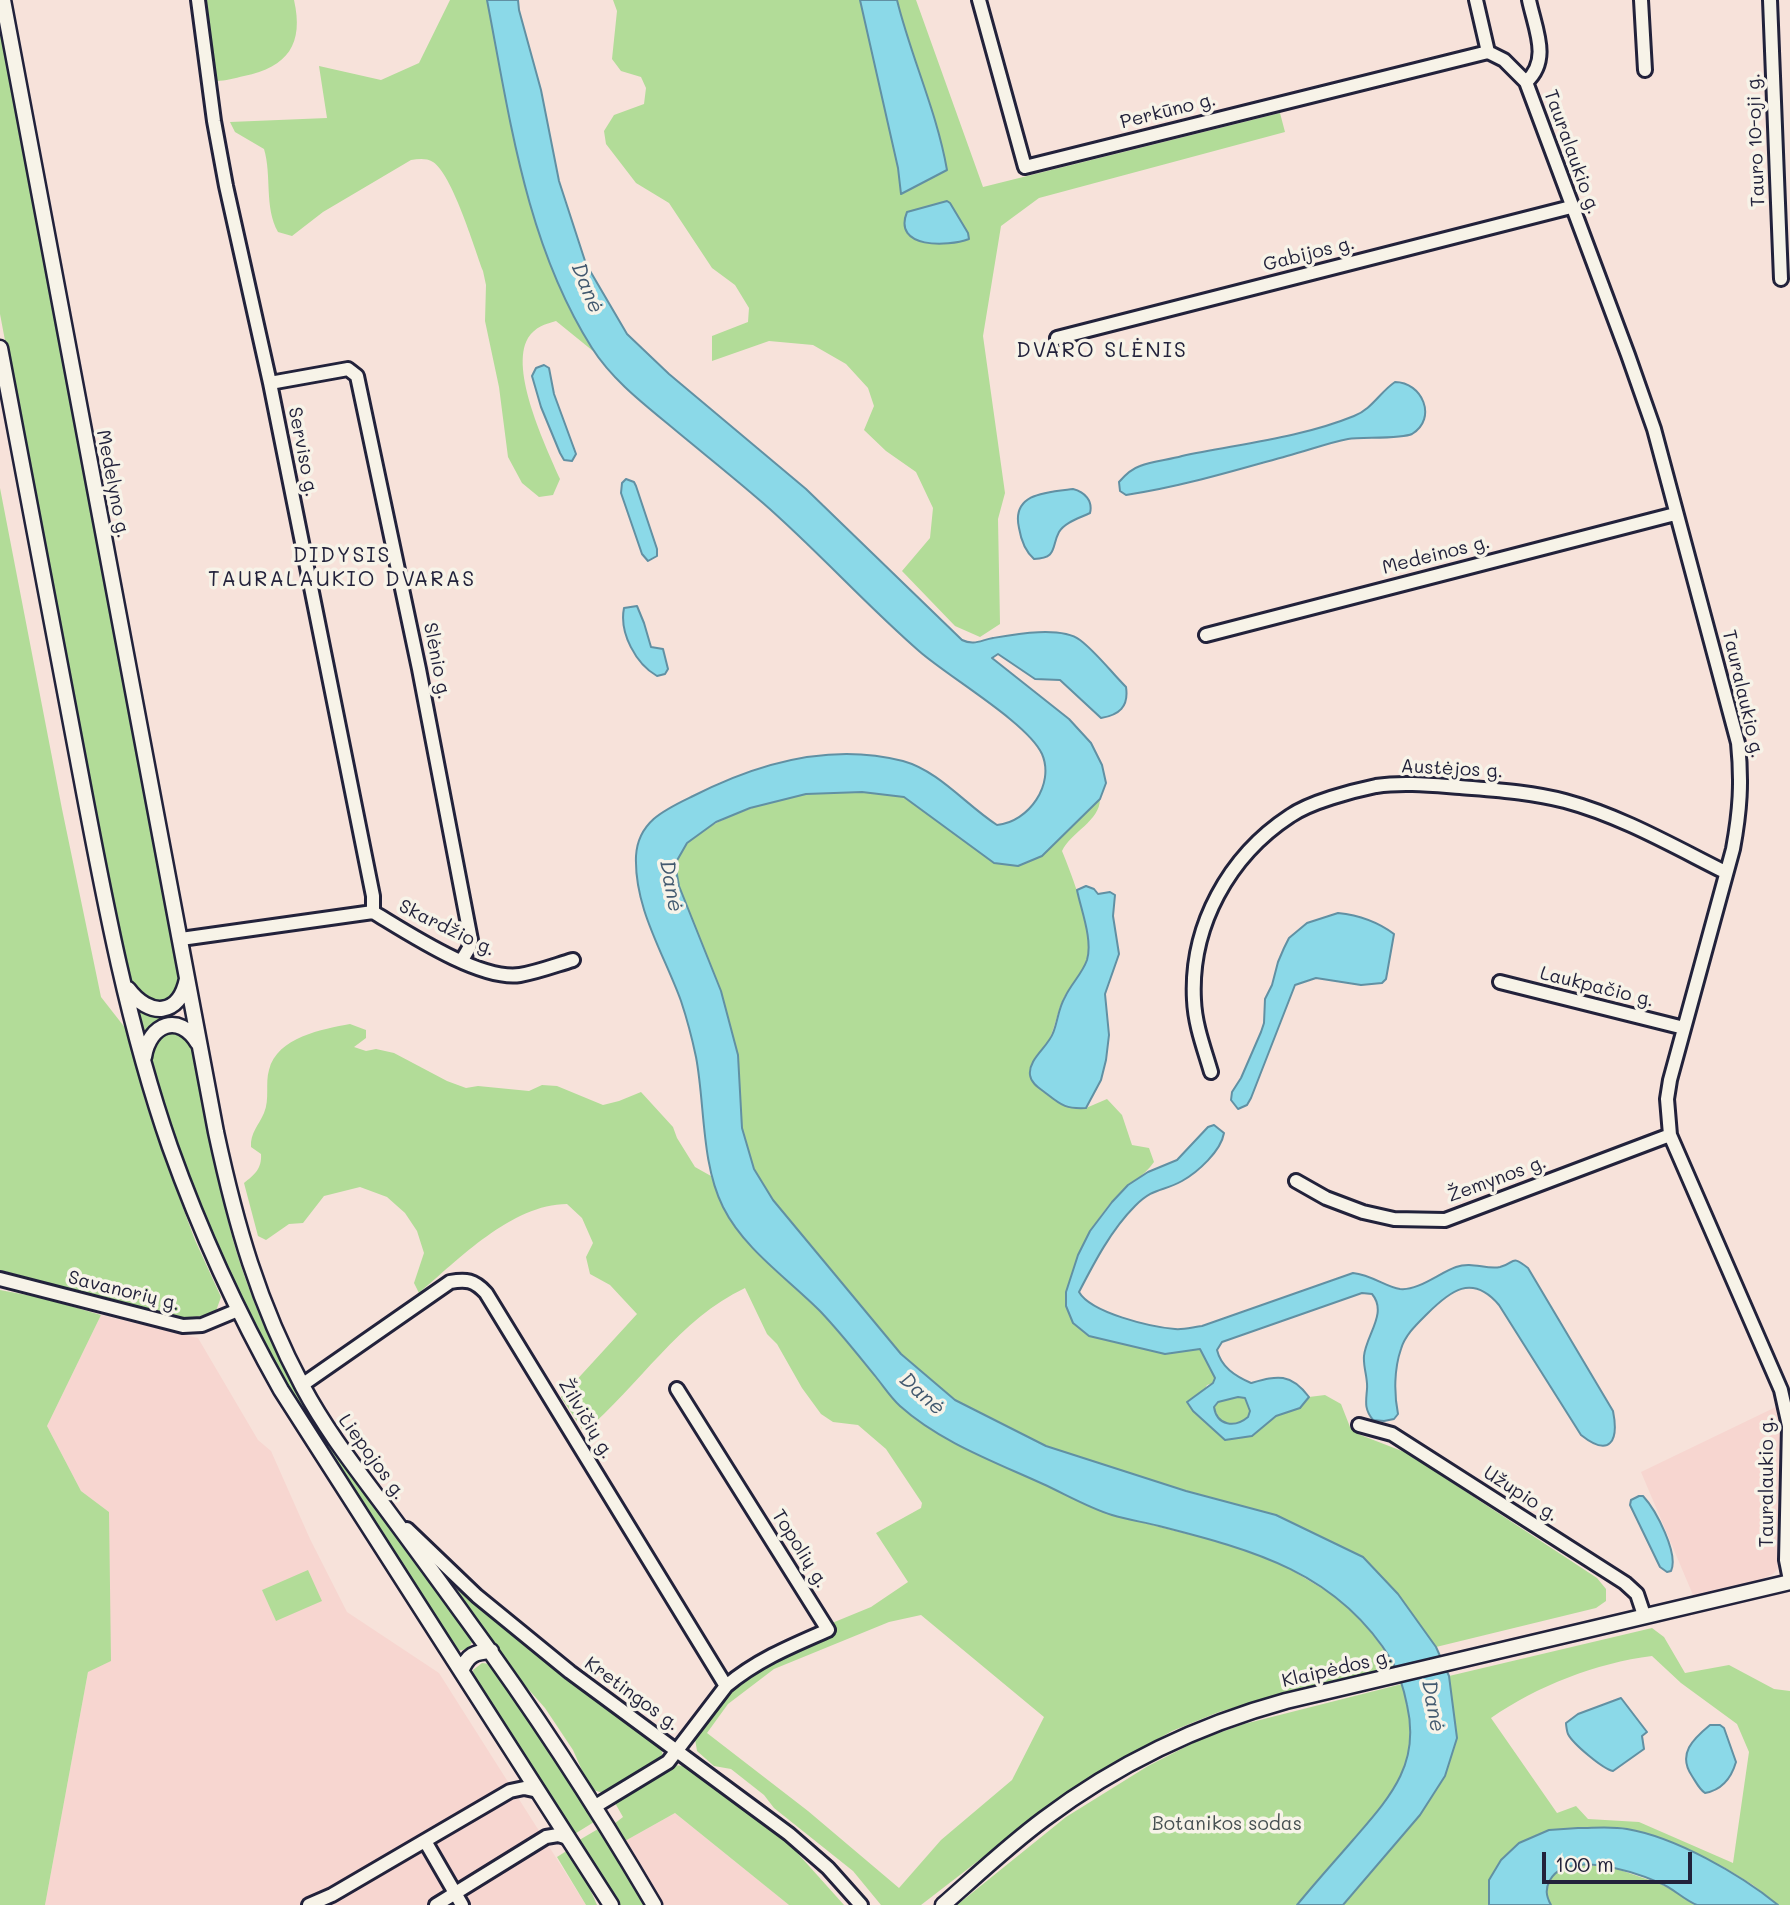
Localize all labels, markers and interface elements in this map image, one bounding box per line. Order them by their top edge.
street label: Tauro 10-oji g. [1742,73,1770,207]
street label: Tauralaukio g. [1539,87,1605,217]
street label: Perkūno g. [1118,88,1218,134]
street label: Gabijos g. [1261,232,1357,276]
water label: Danė [566,259,608,317]
district label: DVARO SLĖNIS [1018,338,1186,364]
street label: Serviso g. [283,405,323,499]
street label: Medelyno g. [91,428,135,540]
street label: Medeinos g. [1380,531,1492,579]
district label: DIDYSIS TAURALAUKIO DVARAS [210,543,474,593]
street label: Slėnio g. [418,621,456,701]
street label: Tauralaukio g. [1717,628,1769,760]
street label: Austėjos g. [1400,755,1504,783]
water label: Danė [654,858,688,914]
street label: Skardžio g. [395,895,499,961]
street label: Laukpačio g. [1538,962,1656,1012]
street label: Žemynos g. [1445,1151,1549,1207]
street label: Savanorių g. [66,1266,182,1316]
water label: Danė [894,1367,950,1421]
street label: Žilvičių g. [553,1375,619,1463]
street label: Liepojos g. [333,1410,411,1504]
street label: Tauralaukio g. [1756,1416,1778,1548]
street label: Užupio g. [1479,1461,1563,1527]
street label: Topolių g. [767,1505,833,1593]
street label: Klaipėdos g. [1280,1645,1394,1693]
street label: Kretingos g. [580,1652,684,1736]
water label: Danė [1416,1678,1450,1734]
park label: Botanikos sodas [1152,1813,1302,1835]
scale bar [1545,1839,1696,1883]
text: 100 m [1555,1850,1614,1877]

